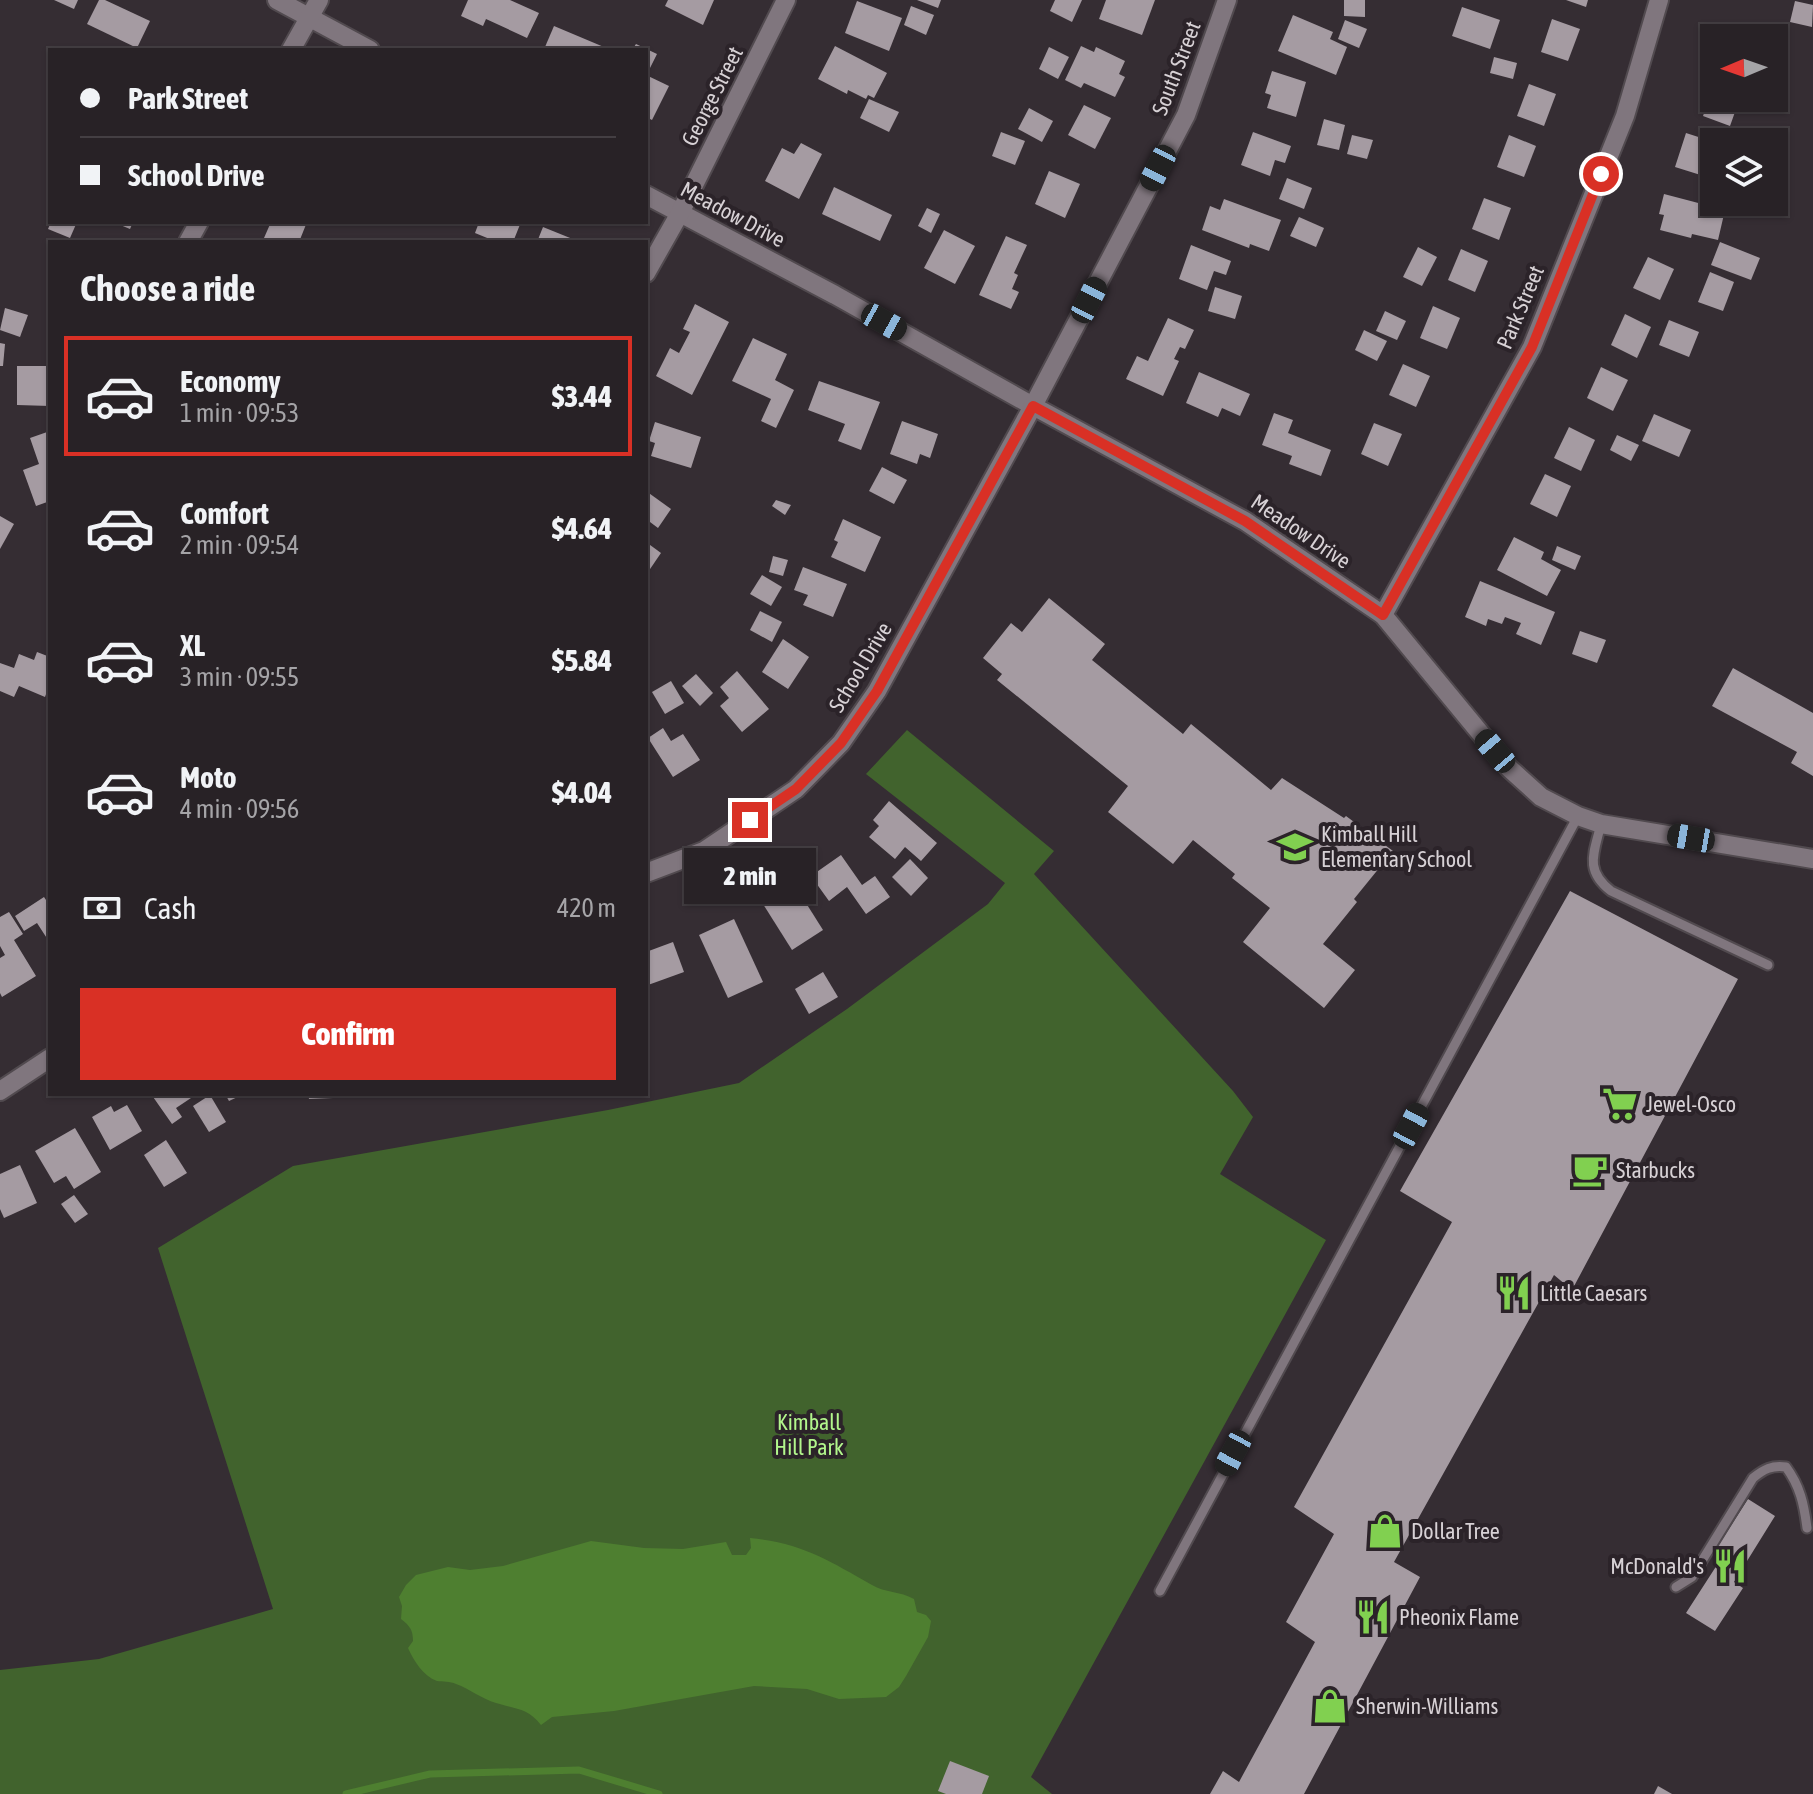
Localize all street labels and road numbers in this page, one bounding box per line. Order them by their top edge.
street label: South Street [1146,17,1206,119]
street label: George Street [676,42,748,150]
street label: Meadow Drive [676,176,790,252]
street label: Park Street [1491,261,1549,353]
street label: Meadow Drive [1246,488,1356,574]
street label: School Drive [823,617,897,717]

